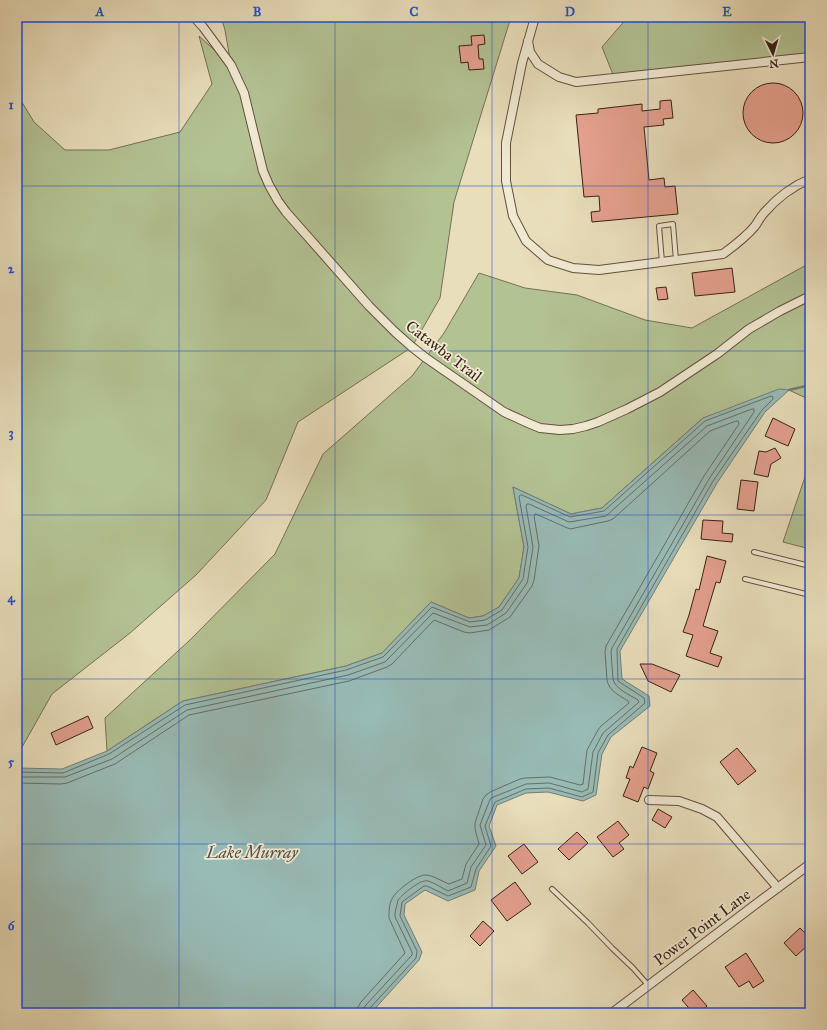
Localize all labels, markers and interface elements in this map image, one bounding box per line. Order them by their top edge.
text: A [95,4,105,20]
text: B [253,4,262,20]
text: C [410,4,419,20]
text: D [565,4,575,20]
text: E [722,4,732,20]
north arrow [753,34,793,74]
text: N [768,57,779,70]
text: 1 [8,97,14,113]
text: 2 [8,261,15,277]
street label: Catawba Trail [402,316,486,386]
text: 3 [8,425,14,441]
text: 4 [7,590,15,606]
text: 5 [8,754,15,770]
water label: Lake Murray [205,842,298,863]
street label: Power Point Lane [650,884,754,970]
text: 6 [8,918,16,934]

